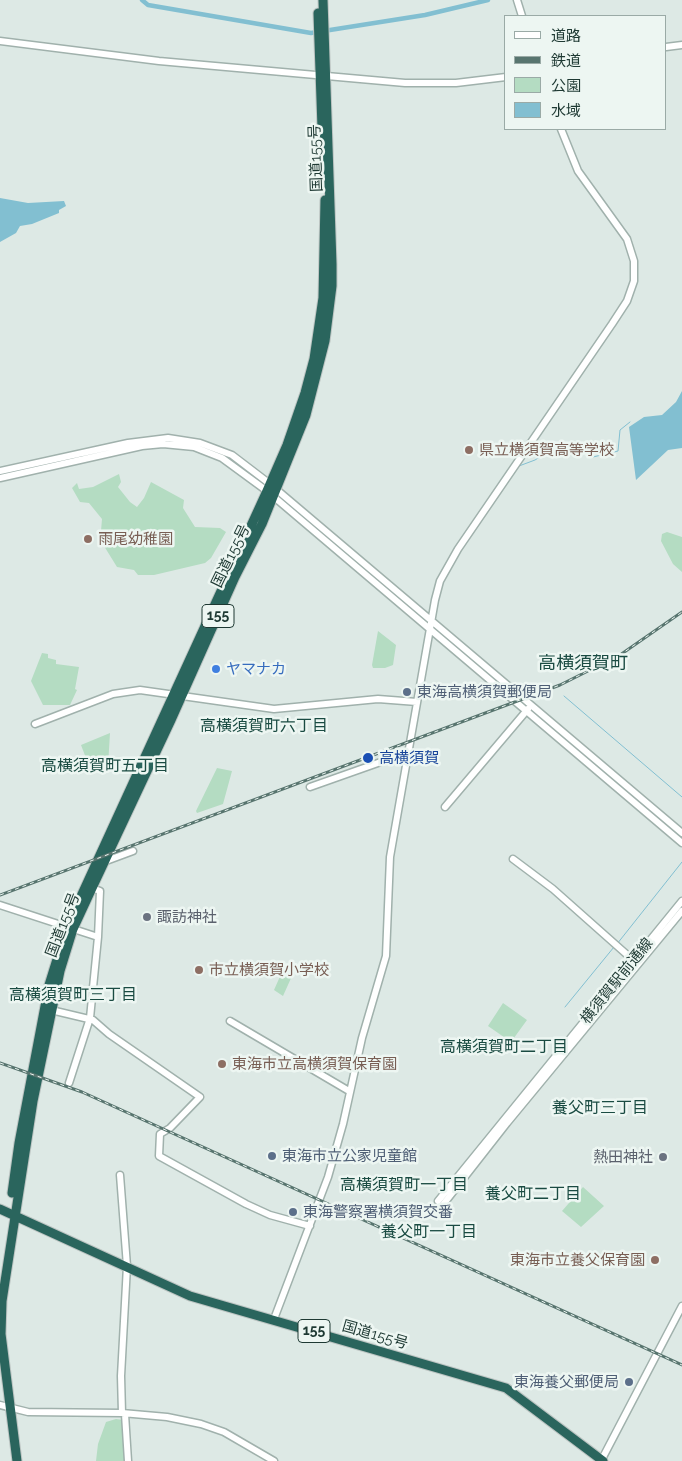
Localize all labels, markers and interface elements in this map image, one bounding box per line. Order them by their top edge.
legend [504,15,667,130]
text: 道路 [551,27,581,45]
text: 鉄道 [551,52,581,70]
text: 公園 [551,77,581,95]
text: 水域 [551,102,581,120]
street label: 国道155号 [306,124,326,192]
place label: 県立横須賀高等学校 [479,441,614,459]
marker: 県立横須賀高等学校 [463,444,475,456]
street label: 国道155号 [208,522,254,590]
place label: 雨尾幼稚園 [98,530,173,548]
marker: 雨尾幼稚園 [82,533,94,545]
road number: 155 [202,604,234,628]
district label: 高横須賀町 [538,653,628,675]
place label: ヤマナカ [226,660,286,678]
marker: ヤマナカ [210,663,222,675]
place label: 東海高横須賀郵便局 [417,683,552,701]
marker: 東海高横須賀郵便局 [401,686,413,698]
district label: 高横須賀町六丁目 [200,716,328,736]
place label: 高横須賀 [379,749,439,767]
marker: 高横須賀 [361,751,375,765]
district label: 高横須賀町五丁目 [41,756,169,776]
street label: 国道155号 [42,890,84,960]
place label: 諏訪神社 [157,908,217,926]
marker: 諏訪神社 [141,911,153,923]
street label: 横須賀駅前通線 [577,935,657,1027]
place label: 市立横須賀小学校 [209,961,329,979]
marker: 市立横須賀小学校 [193,964,205,976]
district label: 高横須賀町三丁目 [9,985,137,1005]
district label: 高横須賀町二丁目 [440,1037,568,1057]
place label: 東海市立高横須賀保育園 [232,1055,397,1073]
marker: 東海市立高横須賀保育園 [216,1058,228,1070]
district label: 養父町三丁目 [552,1098,648,1118]
place label: 東海市立公家児童館 [282,1147,417,1165]
place label: 熱田神社 [593,1148,653,1166]
marker: 東海市立公家児童館 [266,1150,278,1162]
marker: 熱田神社 [657,1151,669,1163]
district label: 高横須賀町一丁目 [340,1175,468,1195]
district label: 養父町二丁目 [485,1184,581,1204]
place label: 東海警察署横須賀交番 [303,1203,453,1221]
marker: 東海警察署横須賀交番 [287,1206,299,1218]
district label: 養父町一丁目 [381,1222,477,1242]
place label: 東海市立養父保育園 [510,1251,645,1269]
marker: 東海市立養父保育園 [649,1254,661,1266]
street label: 国道155号 [340,1317,410,1353]
road number: 155 [298,1320,330,1342]
place label: 東海養父郵便局 [514,1373,619,1391]
marker: 東海養父郵便局 [623,1376,635,1388]

